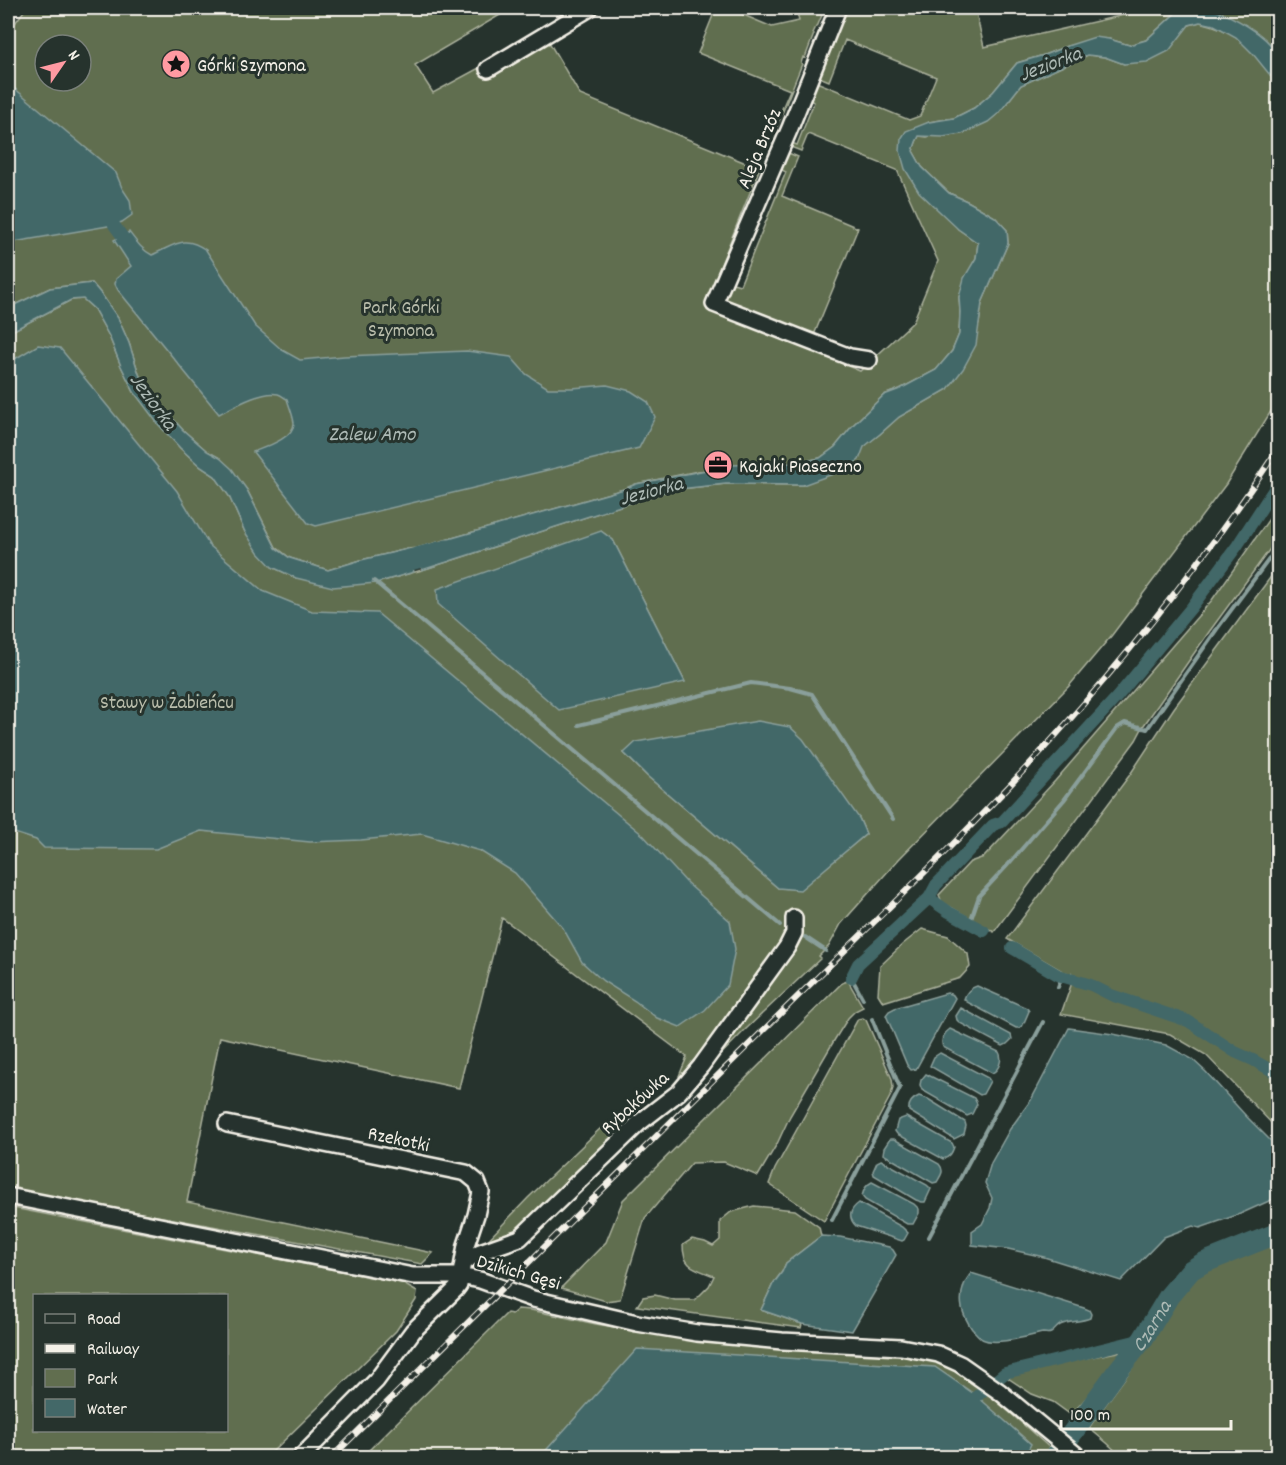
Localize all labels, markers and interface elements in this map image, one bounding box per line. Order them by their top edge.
north arrow [33,33,93,93]
water label: Jeziorka [1016,40,1088,91]
text: N [62,46,85,66]
place icon: Górki Szymona [160,48,192,80]
place label: Górki Szymona [197,53,306,81]
street label: Aleja Brzóz [731,104,790,194]
park label: Park Górki Szymona [363,295,440,346]
water label: Jeziorka [121,368,183,439]
water label: Zalew Amo [329,421,417,451]
office icon: Kajaki Piaseczno [702,449,734,481]
place label: Kajaki Piaseczno [739,454,862,482]
water label: Jeziorka [617,470,688,516]
park label: Stawy w Żabieńcu [100,690,234,718]
street label: Rybakówka [596,1065,677,1143]
street label: Rzekotki [365,1121,432,1161]
street label: Dzikich Gęsi [473,1249,564,1299]
legend [33,1294,228,1432]
water label: Czarna [1126,1295,1181,1360]
text: Road [87,1308,121,1333]
text: Railway [87,1338,140,1363]
text: Park [87,1368,118,1393]
scale bar [1061,1393,1230,1431]
text: Water [87,1398,127,1423]
text: 100 m [1070,1404,1110,1429]

